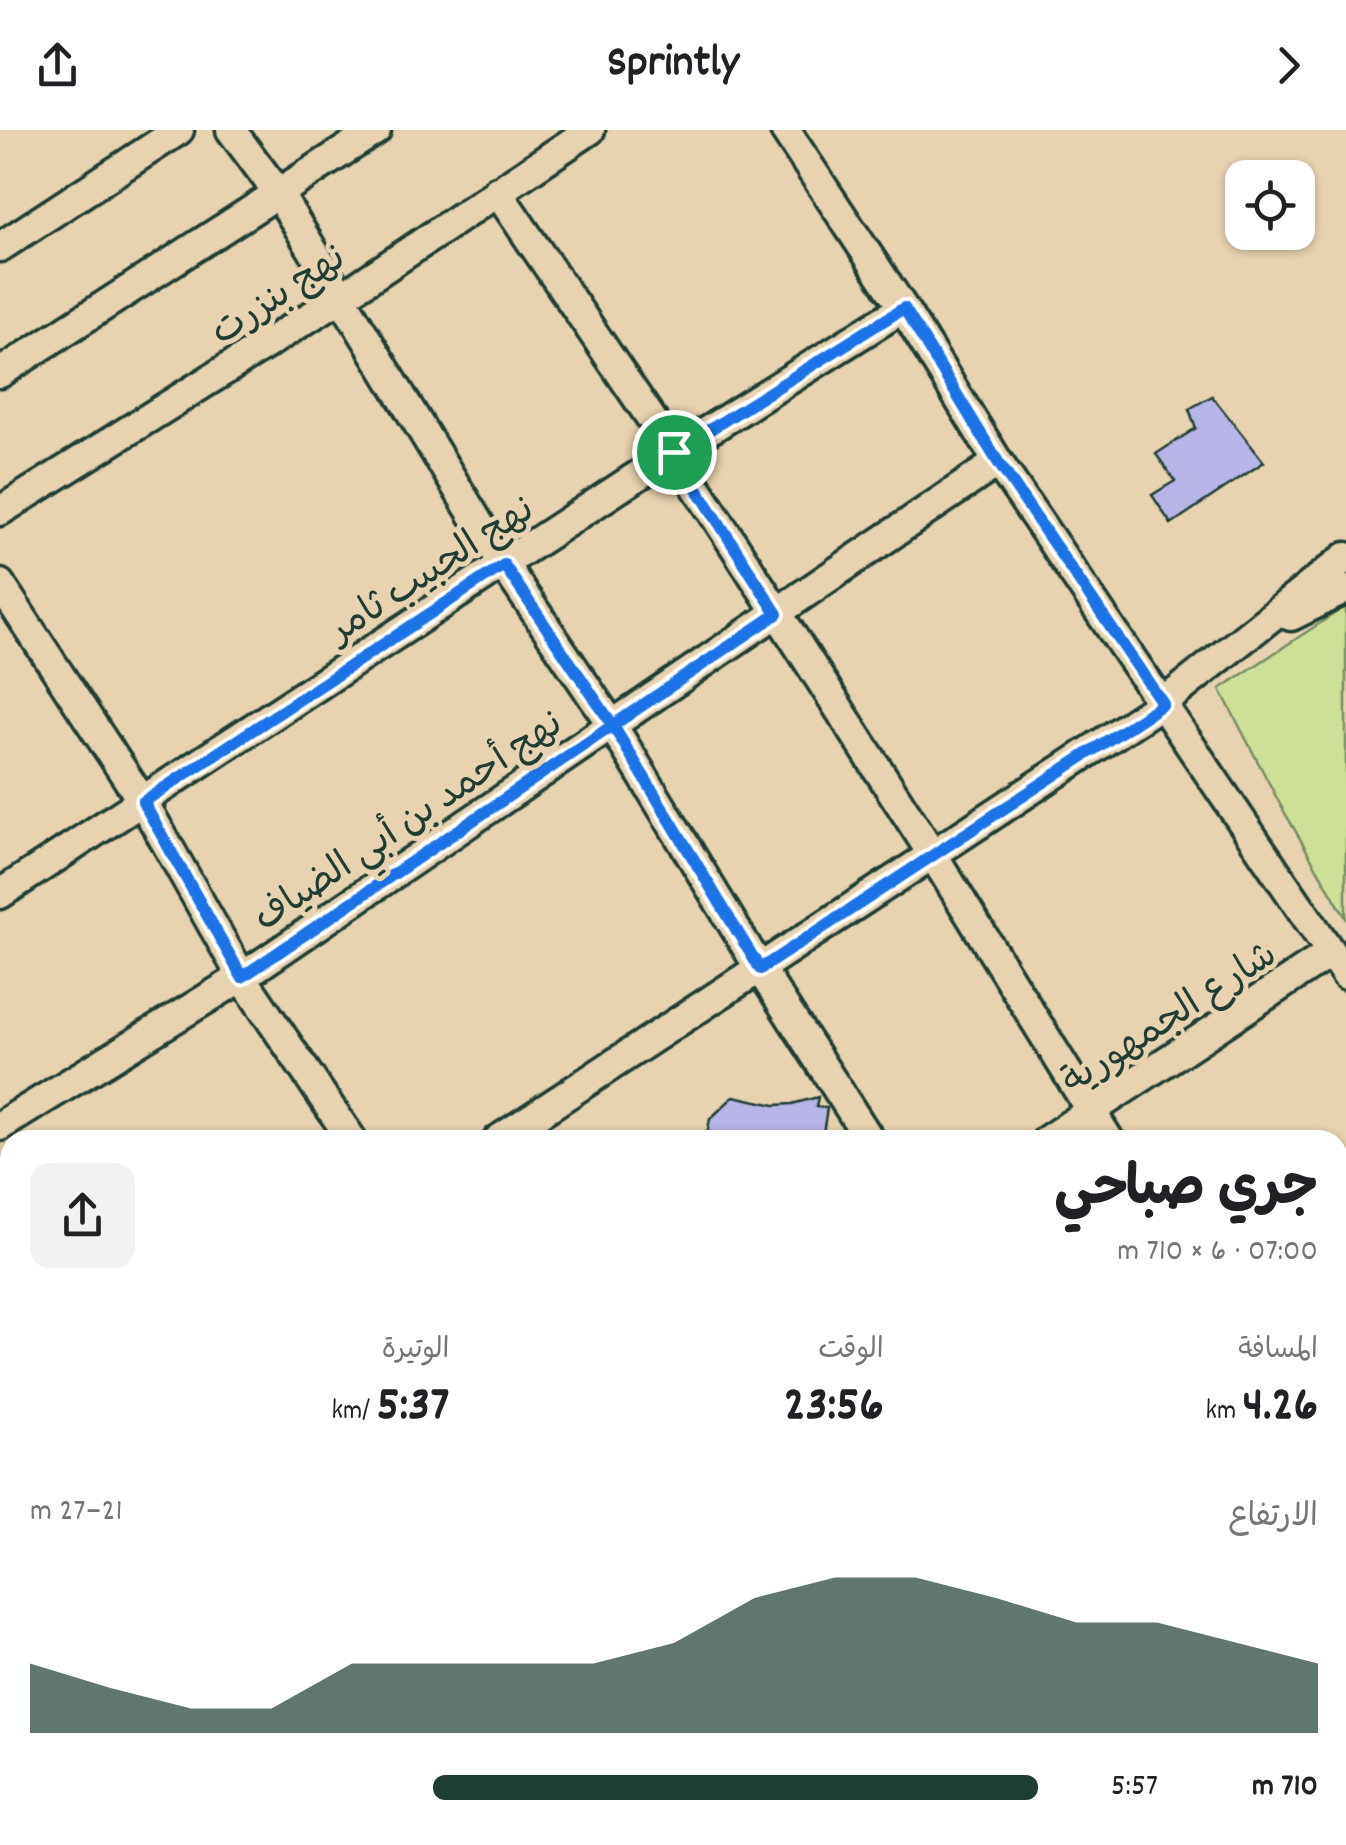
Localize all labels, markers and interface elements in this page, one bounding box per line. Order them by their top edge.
text: Sprintly [607,33,739,97]
icon: share [30,38,85,93]
icon: forward [1261,38,1316,93]
map controls [1225,160,1315,250]
button: locate [1225,160,1315,250]
street label: نهج بنزرت [202,233,358,362]
pin [632,410,717,495]
icon: arrive [647,425,702,480]
street label: نهج الحبيب ثامر [316,485,547,662]
street label: نهج أحمد بن أبي الضياف [244,699,576,948]
street label: شارع الجمهورية [1052,930,1290,1111]
text: جري صباحي [1054,1153,1318,1232]
button: share [30,1163,135,1268]
text: 07:00 · 6 × 710 m [1117,1230,1318,1276]
text: الوتيرة [382,1332,449,1372]
text: الوقت [818,1332,884,1372]
text: المسافة [1238,1332,1318,1372]
text: 5:37 [377,1372,449,1444]
text: 23:56 [784,1372,884,1444]
text: 4.26 [1243,1372,1318,1444]
text: /km [331,1393,377,1433]
text: km [1205,1393,1243,1433]
text: 21–27 m [30,1490,122,1536]
text: الارتفاع [1228,1496,1318,1542]
text: 5:57 [1111,1765,1158,1811]
text: 710 m [1252,1765,1318,1811]

